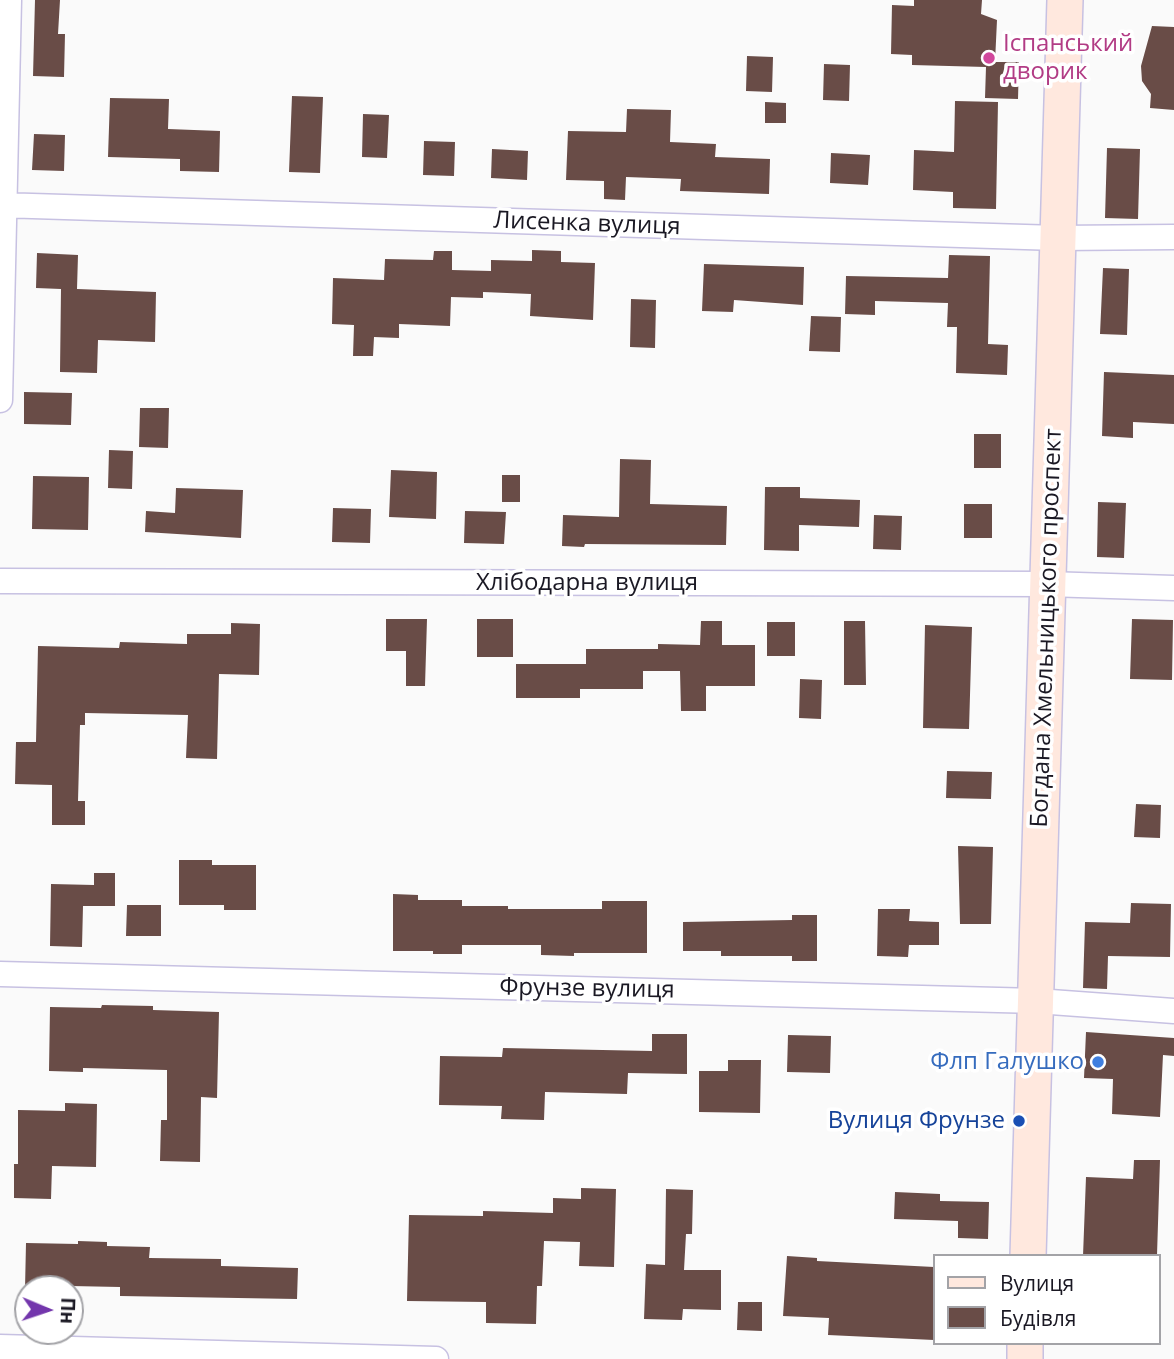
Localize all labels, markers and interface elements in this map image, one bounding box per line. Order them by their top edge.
place label: Іспанський дворик [1003,30,1133,86]
marker: Іспанський дворик [981,50,997,66]
street label: Лисенка вулиця [493,206,681,242]
street label: Богдана Хмельницького проспект [1026,428,1068,828]
street label: Хлібодарна вулиця [476,569,698,597]
street label: Фрунзе вулиця [499,973,675,1005]
place label: Флп Галушко [930,1048,1084,1076]
marker: Флп Галушко [1090,1054,1106,1070]
place label: Вулиця Фрунзе [828,1107,1005,1135]
marker: Вулиця Фрунзе [1011,1113,1027,1129]
legend [932,1254,1160,1345]
text: Вулиця [1000,1269,1074,1297]
north arrow [14,1275,84,1345]
text: Пн [55,1297,81,1324]
text: Будівля [1000,1304,1076,1332]

